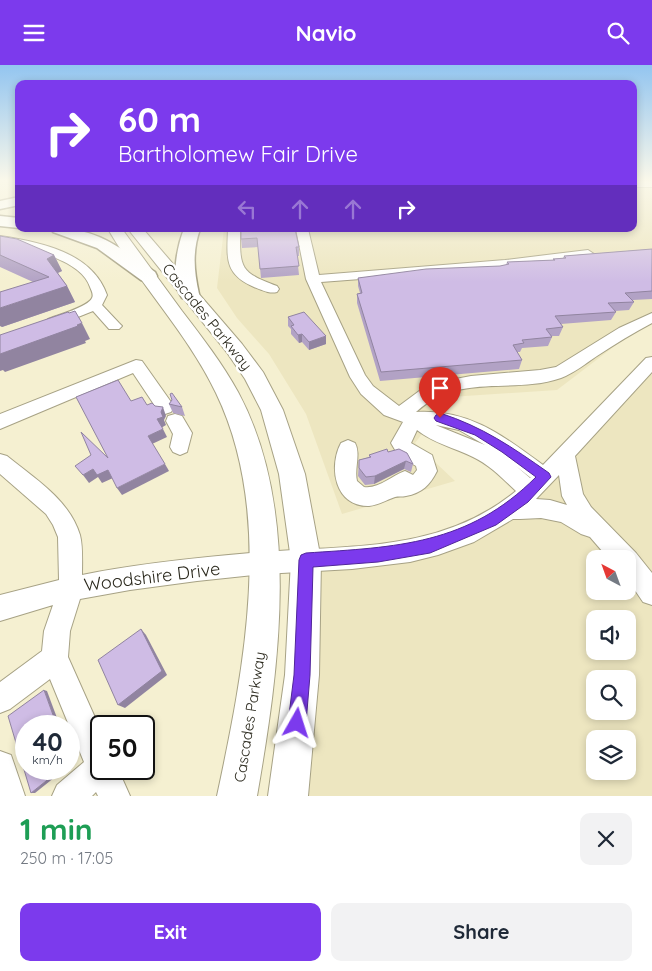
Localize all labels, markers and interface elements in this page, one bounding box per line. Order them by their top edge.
icon: menu [20,19,48,47]
text: Navio [295,19,357,47]
icon: search [604,19,632,47]
text: 60 m [118,97,201,141]
icon: right [35,100,100,165]
text: Bartholomew Fair Drive [118,140,358,168]
icon: left [233,195,261,223]
icon: ahead [286,195,314,223]
icon: ahead [339,195,367,223]
icon: right [392,195,420,223]
street label: Cascades Parkway [158,259,256,374]
pin [419,367,461,418]
icon: arrive [426,374,454,402]
north arrow [586,550,636,600]
map controls [586,550,636,780]
street label: Woodshire Drive [82,557,221,596]
button: sound [586,610,636,660]
street label: Cascades Parkway [230,650,269,784]
button: search [586,670,636,720]
position arrow [270,696,322,748]
speed limit sign: 50 [90,715,155,780]
text: 40 [32,726,63,757]
button: layers [586,730,636,780]
text: km/h [32,752,63,767]
text: 1 min [20,810,93,848]
button: close [580,813,632,865]
text: 250 m · 17:05 [20,848,113,868]
button: Exit [20,903,321,961]
button: Share [331,903,632,961]

